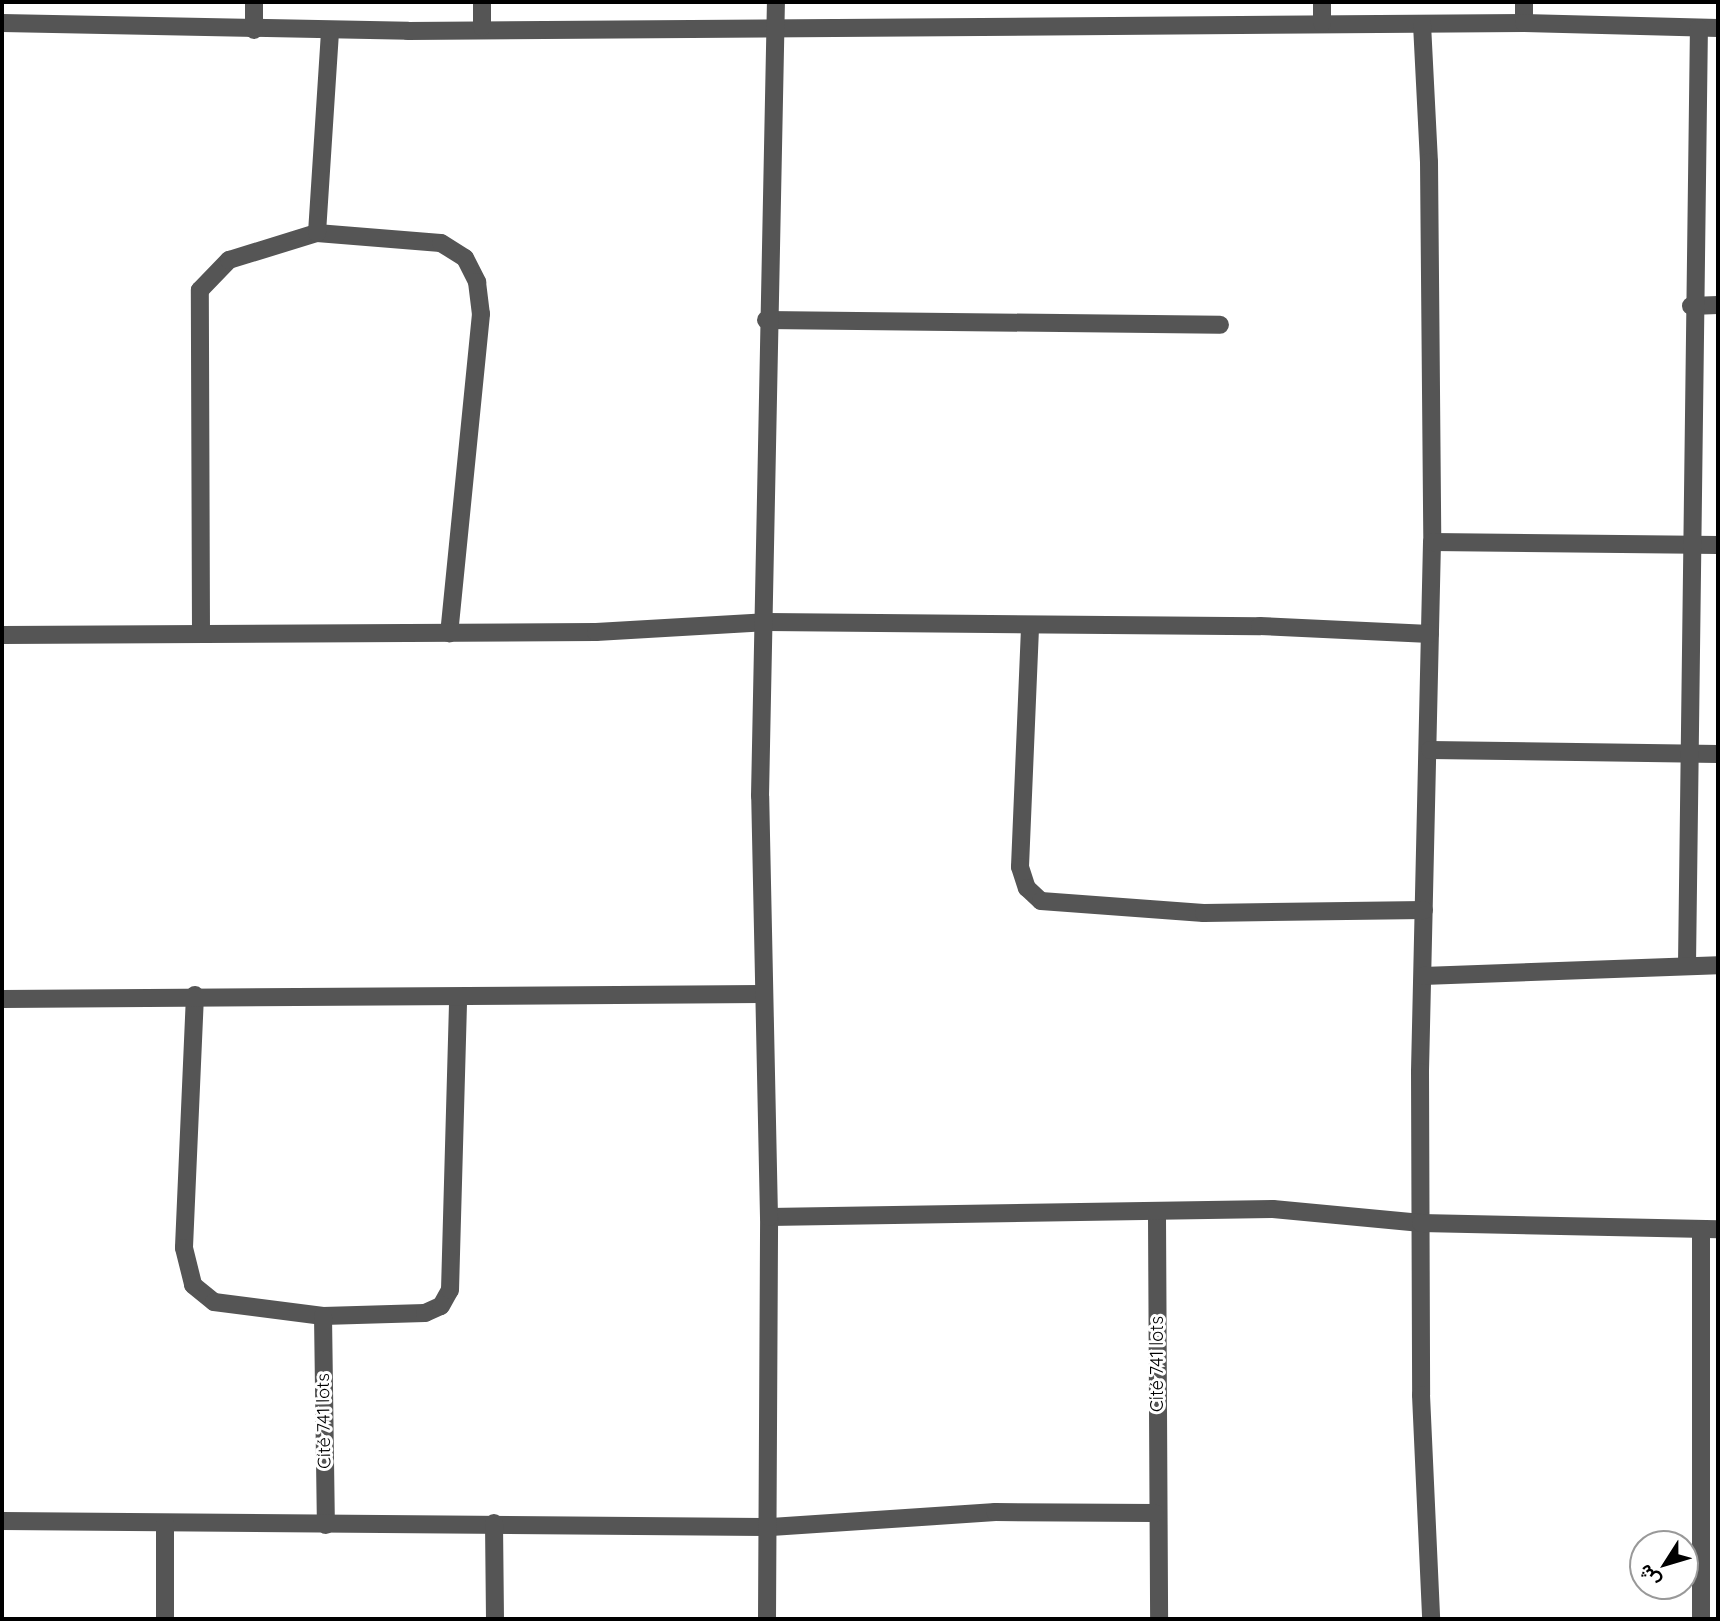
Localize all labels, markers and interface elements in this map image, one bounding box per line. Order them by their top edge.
street label: Cité 741 lots [1146,1316,1168,1412]
street label: Cité 741 lots [312,1373,336,1469]
north arrow [1629,1530,1699,1600]
text: ش [1632,1560,1665,1593]

